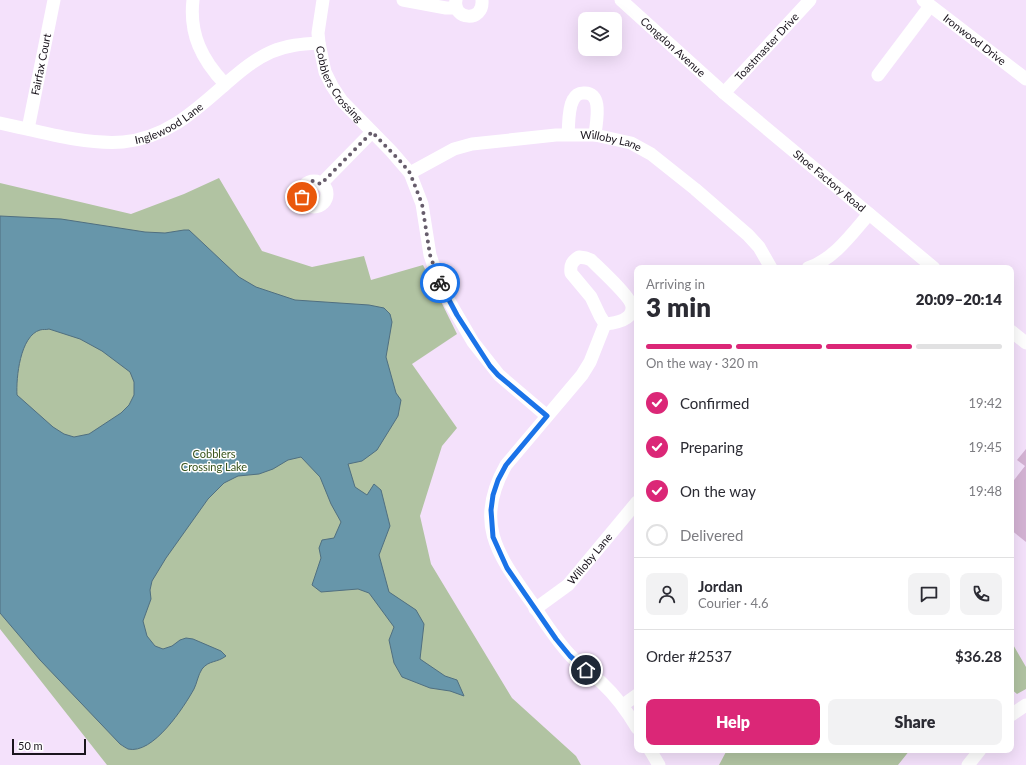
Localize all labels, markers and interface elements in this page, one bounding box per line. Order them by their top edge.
street label: Toastmaster Drive [732,10,801,83]
street label: Ironwood Drive [941,11,1009,67]
map controls [578,12,622,56]
button: layers [578,12,622,56]
street label: Congdon Avenue [638,14,709,79]
street label: Fairfax Court [28,32,53,96]
street label: Cobblers Crossing [314,44,366,125]
street label: Inglewood Lane [133,99,205,146]
street label: Willoby Lane [580,128,644,154]
street label: Shoe Factory Road [791,147,868,214]
pin [285,180,319,214]
icon: bag [291,186,313,208]
courier [420,263,460,303]
icon: bike [429,272,451,294]
text: Arriving in [646,276,705,292]
text: 20:09–20:14 [916,290,1002,308]
text: 3 min [646,291,711,323]
text: On the way · 320 m [646,355,758,371]
icon: check [646,392,668,414]
text: Confirmed [680,394,749,412]
text: 19:42 [969,395,1002,411]
icon: check [646,436,668,458]
text: Preparing [680,438,743,456]
text: 19:45 [969,439,1002,455]
park label: Cobblers Crossing Lake [181,447,247,473]
icon: check [646,480,668,502]
text: On the way [680,482,756,500]
text: 19:48 [969,483,1002,499]
text: Delivered [680,526,743,544]
street label: Willoby Lane [564,530,615,587]
button: person [646,573,688,615]
button: chat [908,573,950,615]
button: phone [960,573,1002,615]
text: Jordan [698,577,743,595]
text: Courier · 4.6 [698,595,769,611]
text: Order #2537 [646,647,732,665]
text: $36.28 [955,647,1002,665]
pin [569,653,603,687]
icon: home [575,659,597,681]
button: Help [646,699,820,745]
button: Share [828,699,1002,745]
scale bar [12,737,86,756]
text: 50 m [18,739,43,752]

